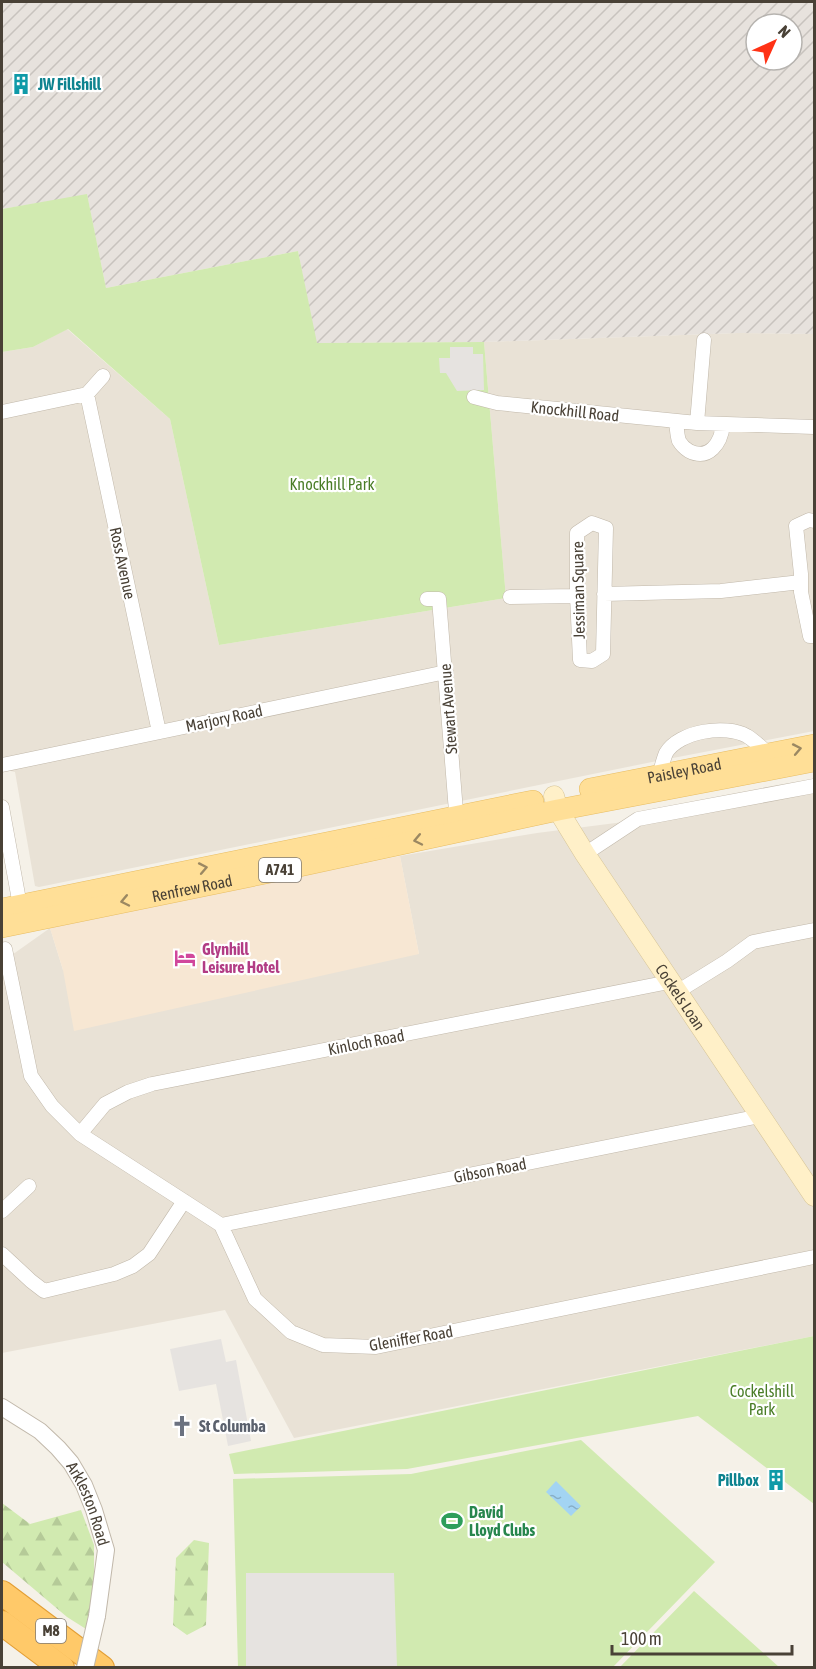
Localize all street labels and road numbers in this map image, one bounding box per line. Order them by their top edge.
street label: Knockhill Road [530,397,620,425]
street label: Ross Avenue [107,525,139,601]
street label: Jessiman Square [568,541,589,639]
street label: Stewart Avenue [436,663,460,755]
street label: Marjory Road [184,701,264,736]
street label: Paisley Road [646,754,723,787]
road number: A741 [259,858,301,882]
street label: Renfrew Road [150,871,234,905]
street label: Cockels Loan [652,960,709,1033]
street label: Kinloch Road [326,1026,406,1058]
street label: Gibson Road [452,1154,528,1186]
street label: Gleniffer Road [368,1322,454,1354]
street label: Arkleston Road [63,1458,113,1548]
road number: M8 [36,1619,66,1643]

